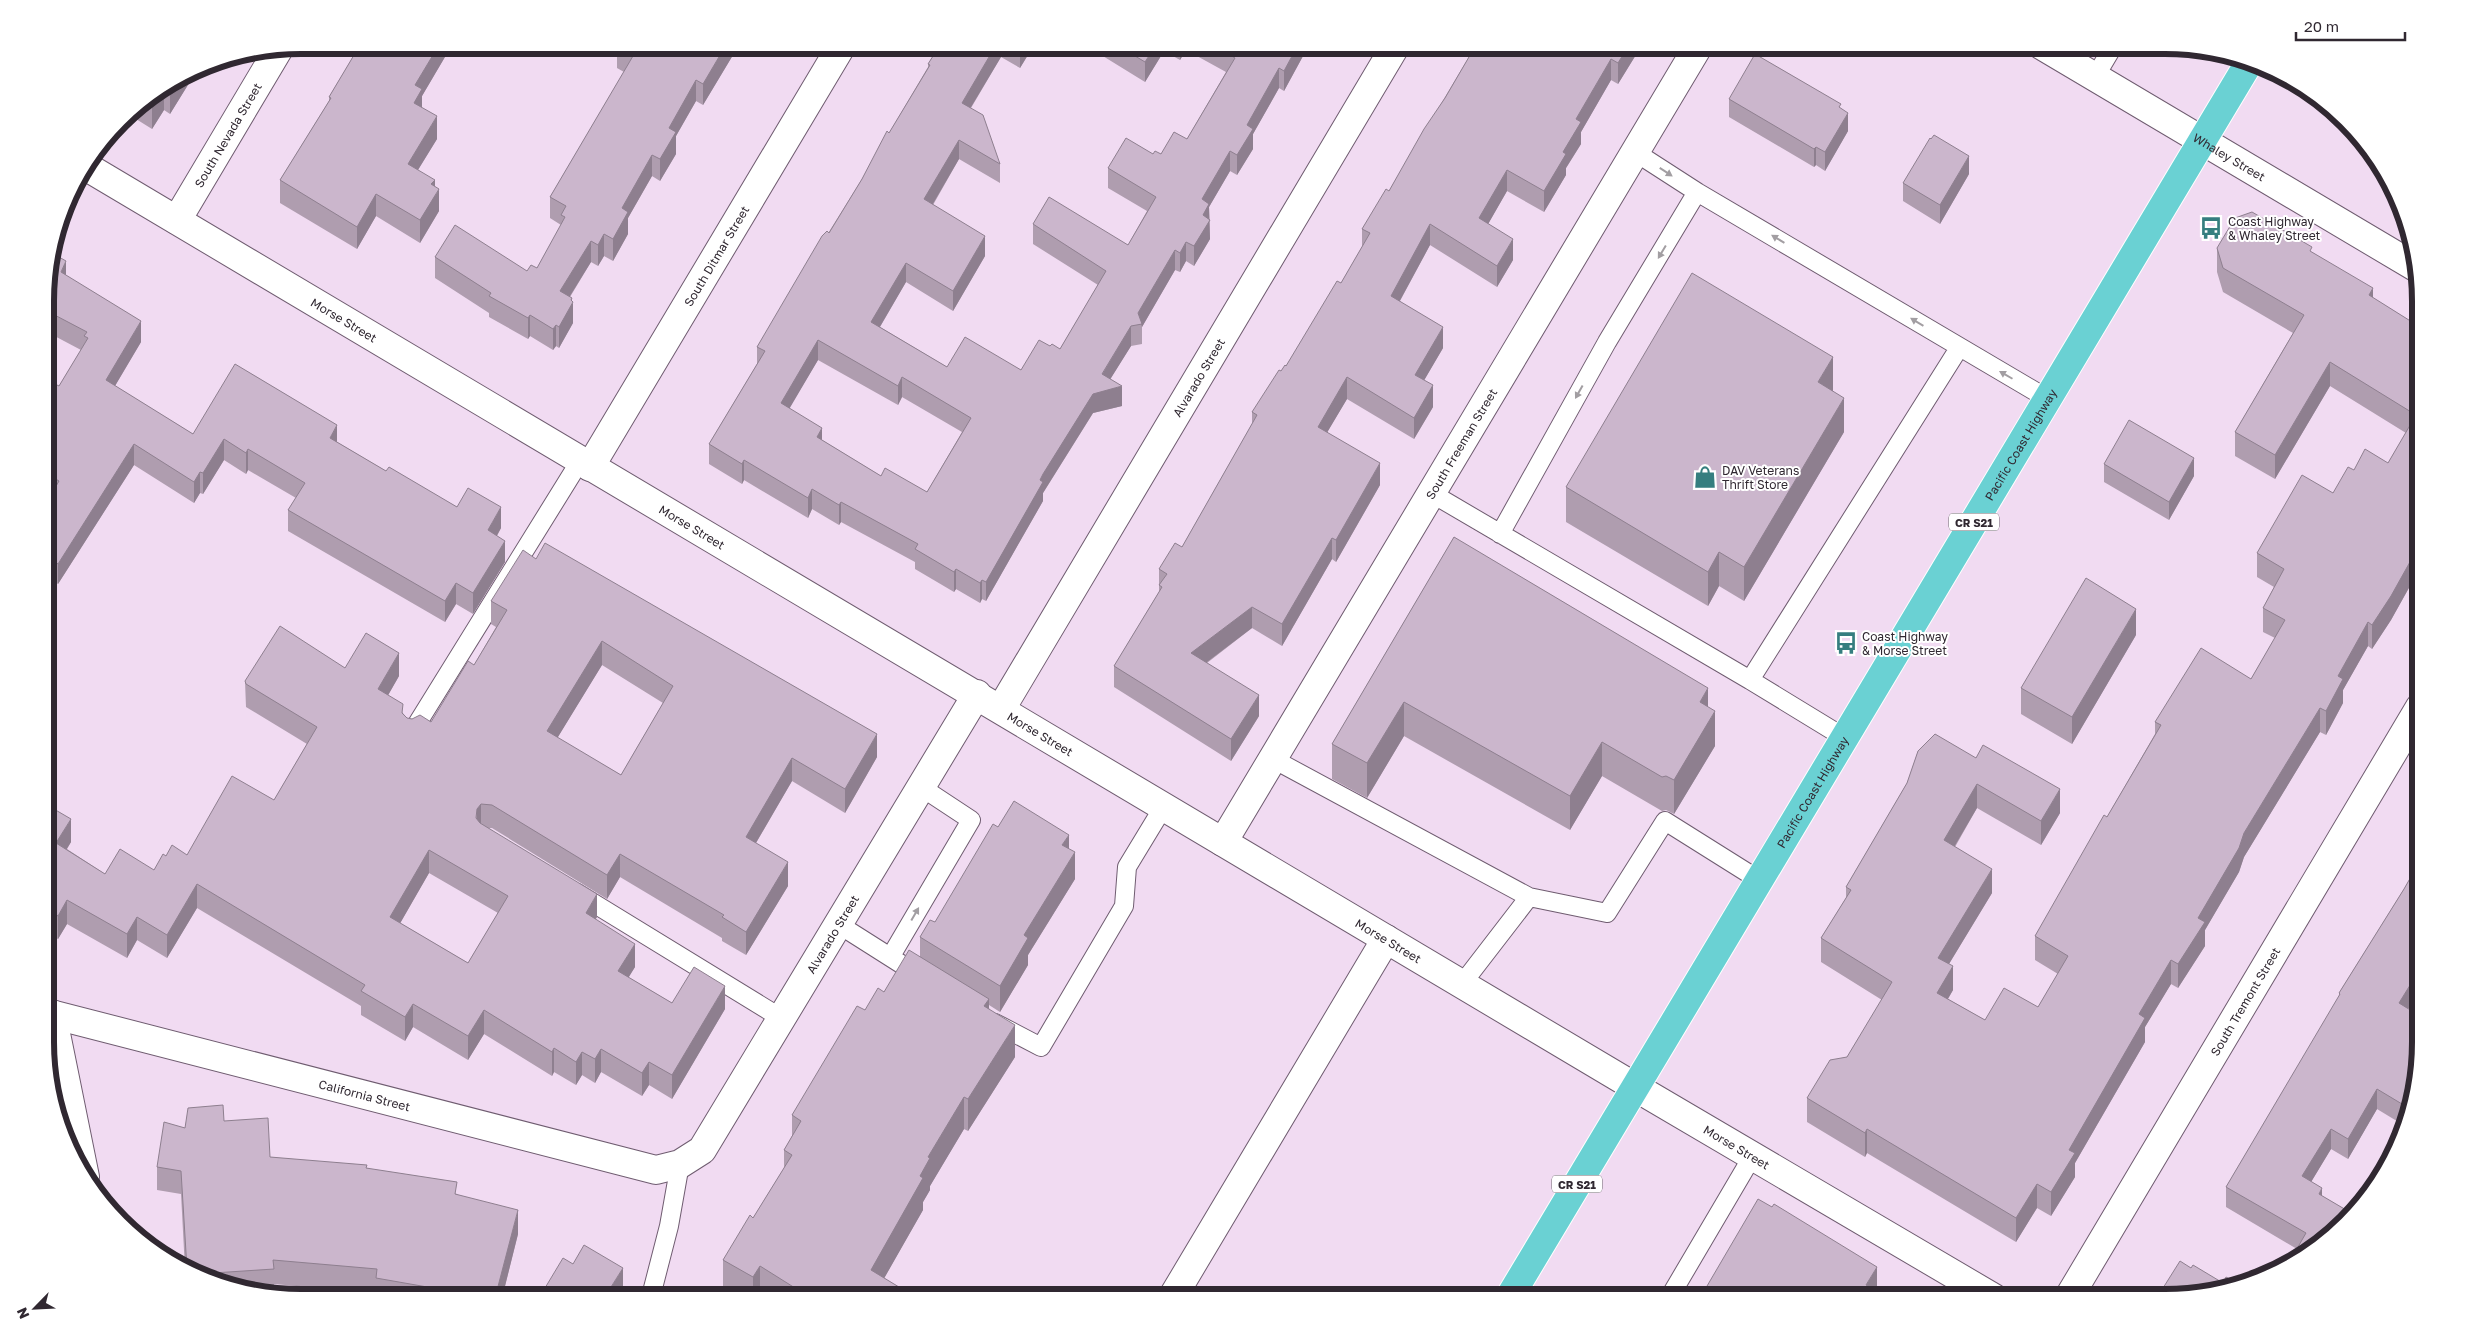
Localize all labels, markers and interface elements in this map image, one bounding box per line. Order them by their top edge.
scale bar [2296,10,2405,42]
text: 20 m [2304,17,2339,35]
street label: South Nevada Street [191,80,265,190]
street label: Whaley Street [2190,129,2268,184]
one-way arrow [1660,167,1673,177]
street label: South Ditmar Street [680,203,752,309]
place label: Coast Highway & Whaley Street [2228,214,2321,243]
bus stop icon: Coast Highway & Whaley Street [2198,215,2224,241]
one-way arrow [1771,234,1784,243]
one-way arrow [1657,245,1666,258]
street label: Morse Street [308,294,380,345]
one-way arrow [1911,318,1924,327]
street label: Alvarado Street [1169,335,1228,419]
one-way arrow [1999,370,2012,379]
one-way arrow [1575,384,1583,399]
street label: South Freeman Street [1422,385,1500,502]
street label: Pacific Coast Highway [1981,386,2060,503]
place label: DAV Veterans Thrift Store [1722,463,1799,492]
shop icon: DAV Veterans Thrift Store [1692,464,1718,490]
street label: Morse Street [656,501,728,552]
road number: CR S21 [1949,514,1999,530]
place label: Coast Highway & Morse Street [1862,629,1948,658]
bus stop icon: Coast Highway & Morse Street [1833,630,1859,656]
street label: Morse Street [1005,708,1076,759]
street label: Pacific Coast Highway [1773,733,1852,850]
street label: Alvarado Street [803,892,862,976]
one-way arrow [911,907,920,920]
street label: Morse Street [1353,915,1424,966]
street label: South Tremont Street [2207,944,2283,1058]
street label: California Street [317,1076,412,1114]
street label: Morse Street [1701,1122,1773,1172]
road number: CR S21 [1552,1176,1602,1192]
north arrow [10,1283,60,1333]
text: N [13,1305,33,1322]

